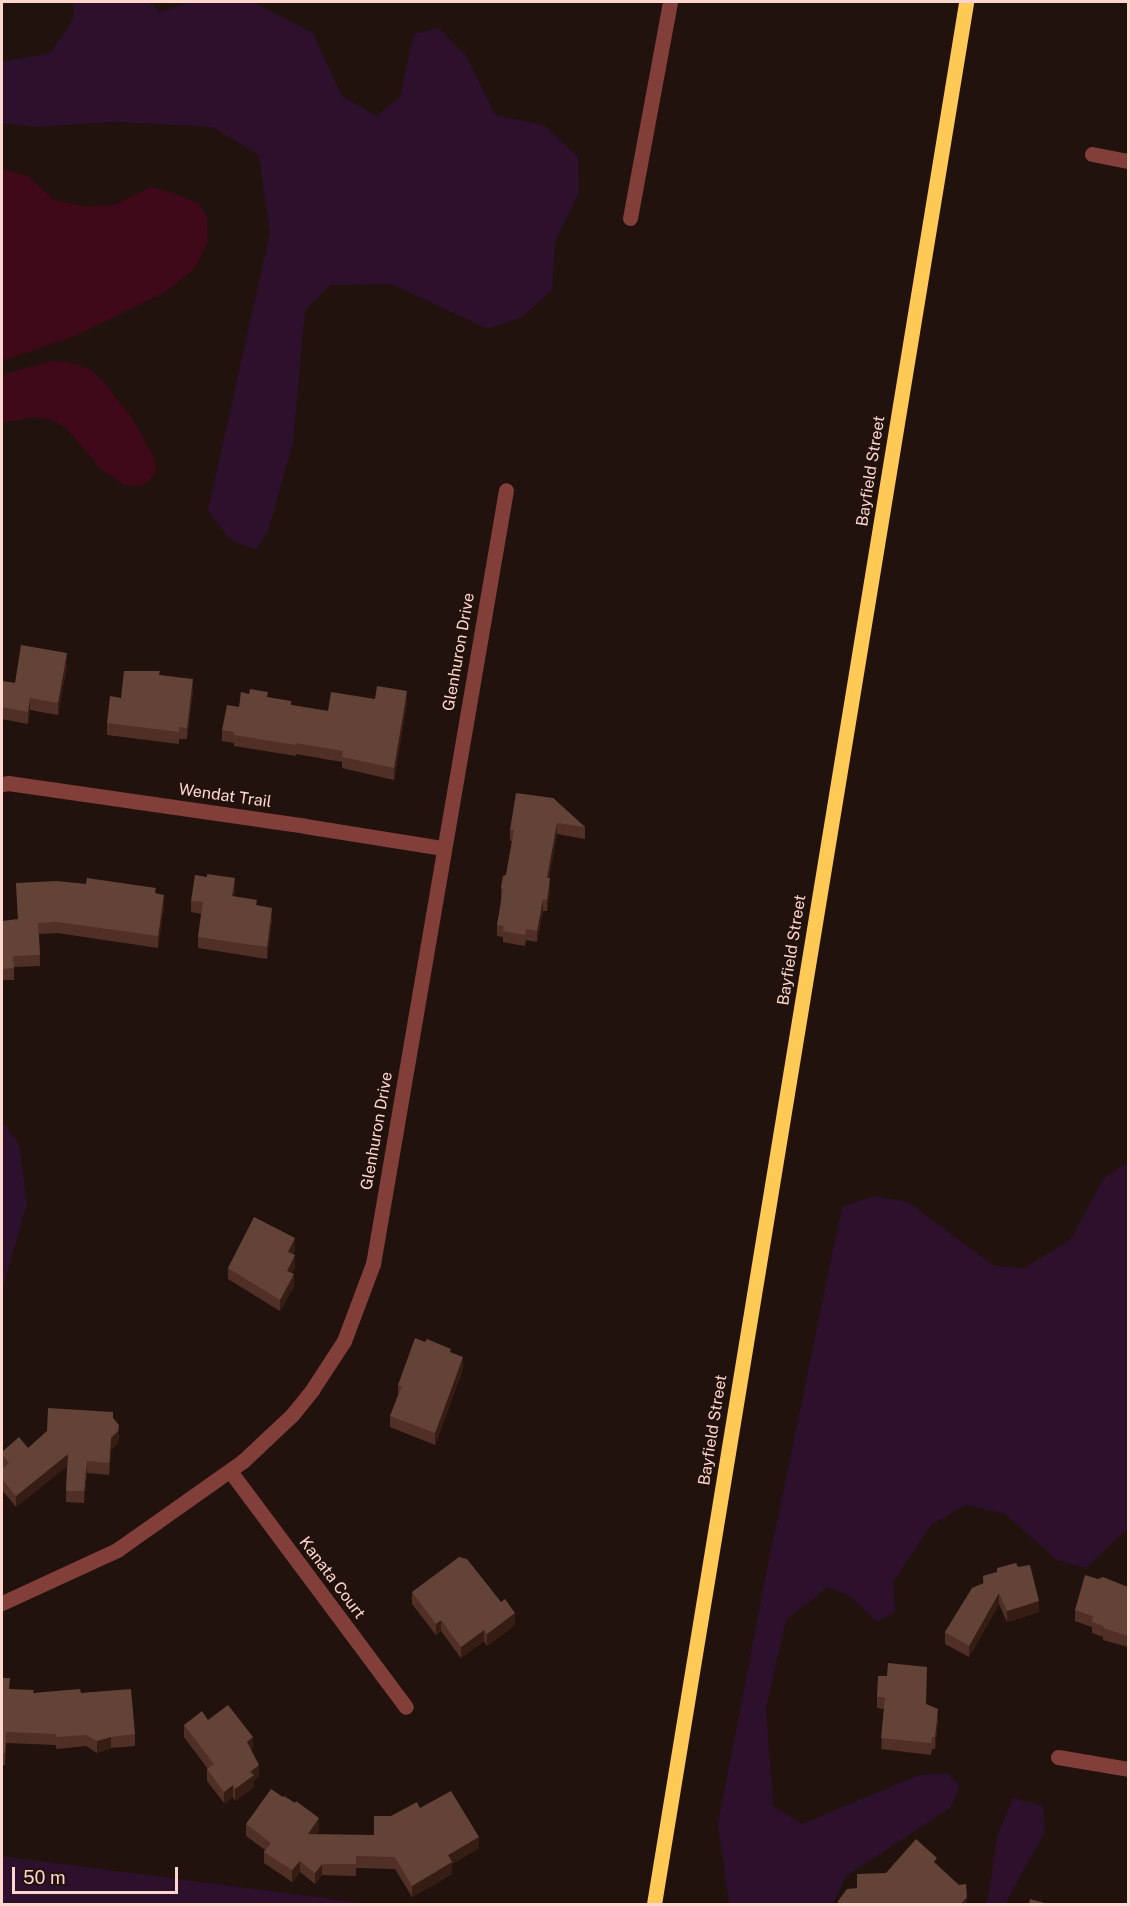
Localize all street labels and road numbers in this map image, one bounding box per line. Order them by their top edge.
street label: Bayfield Street [853,414,889,528]
street label: Glenhuron Drive [439,591,479,713]
street label: Wendat Trail [177,780,273,812]
street label: Bayfield Street [774,893,810,1007]
street label: Glenhuron Drive [357,1070,397,1192]
street label: Bayfield Street [695,1373,731,1487]
street label: Kanata Court [295,1533,369,1623]

